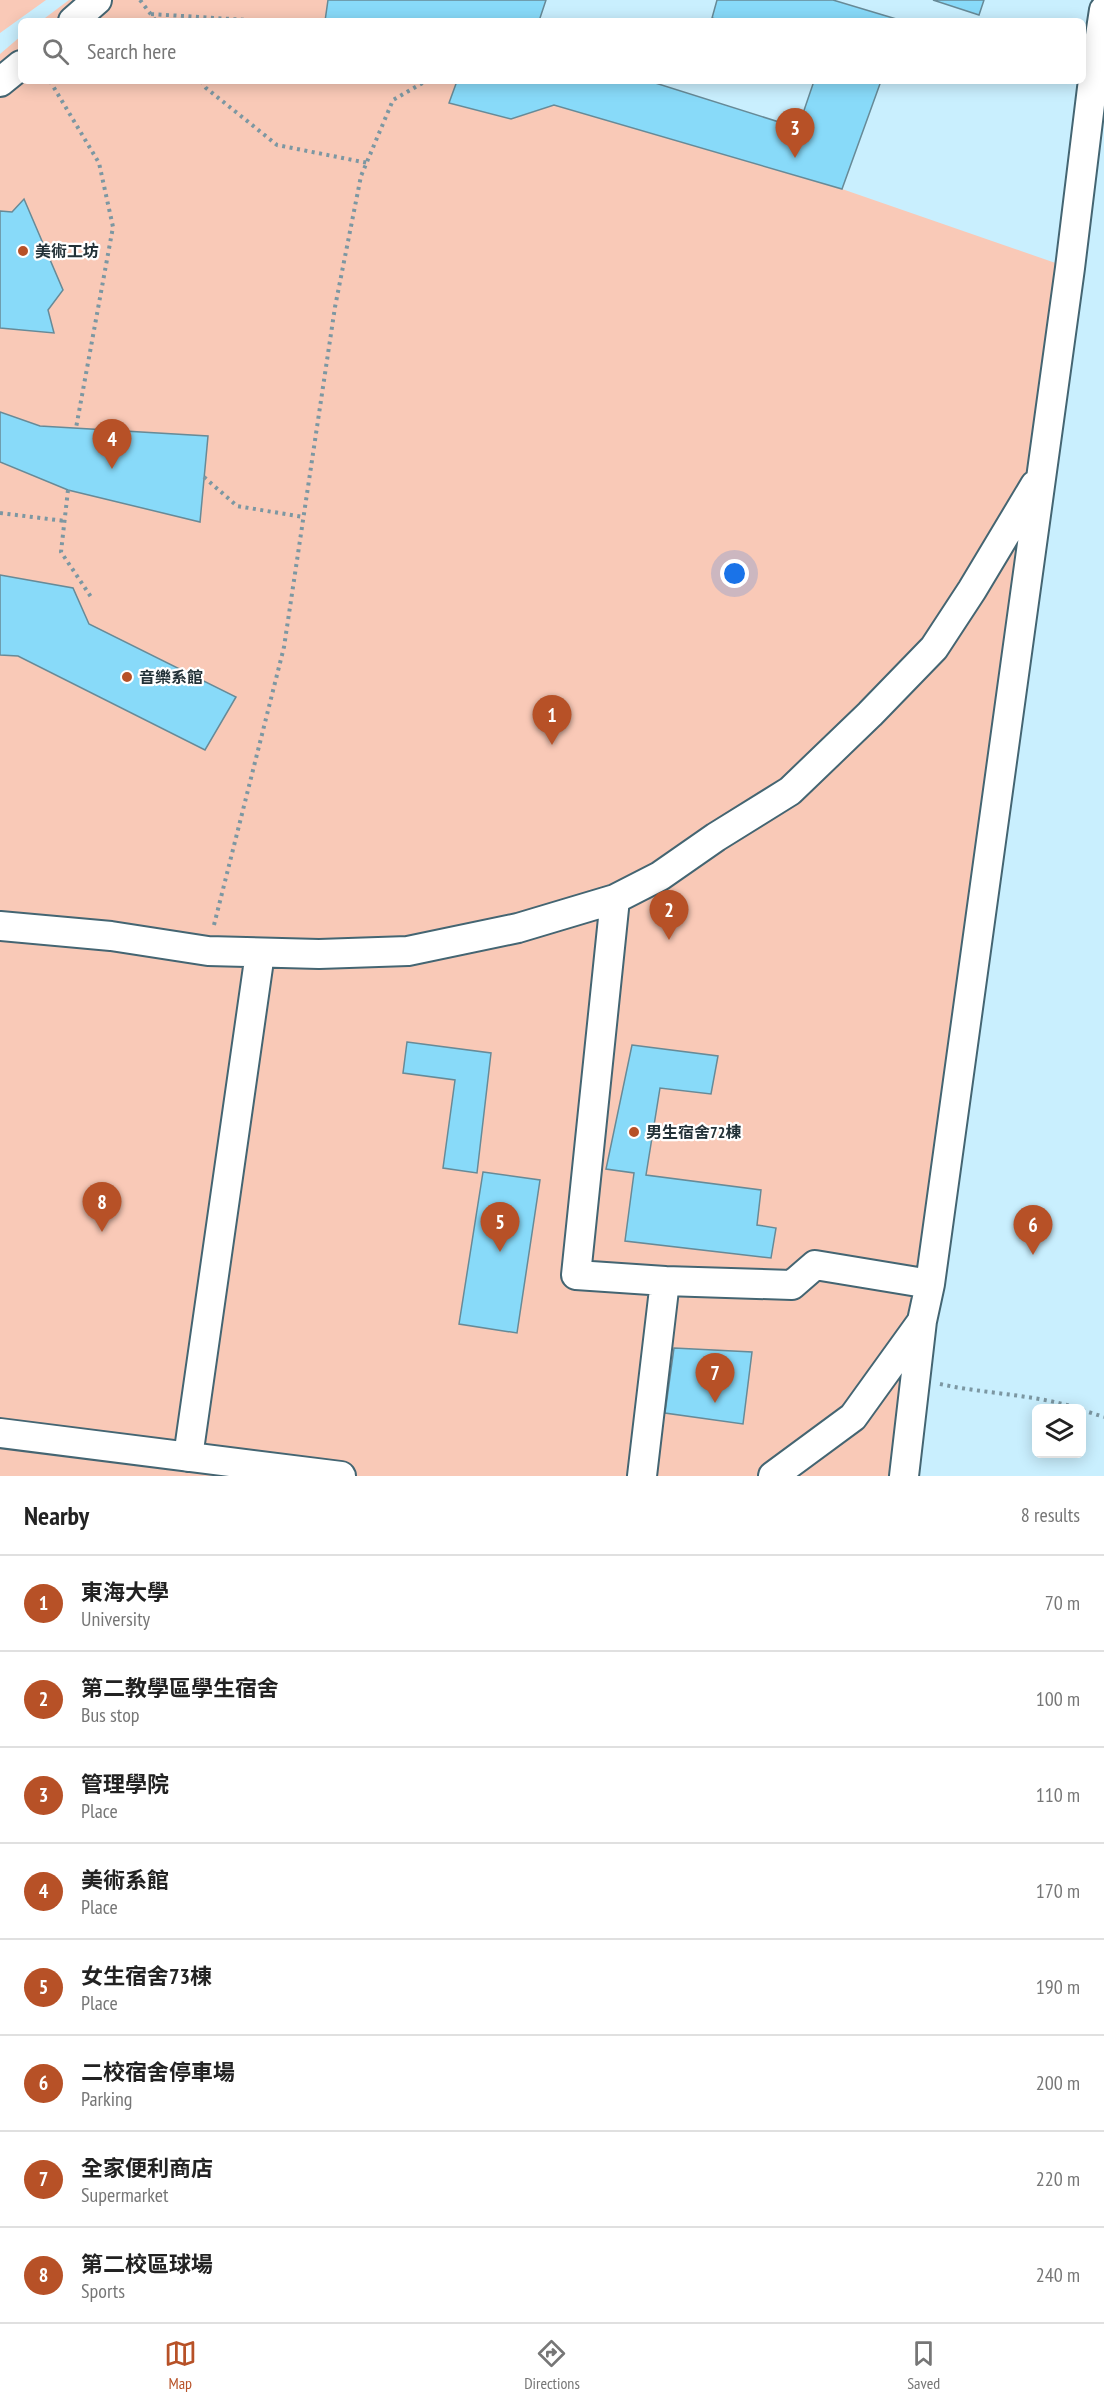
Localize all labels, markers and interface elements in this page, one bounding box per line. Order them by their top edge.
search box [18,18,1086,84]
icon: search [39,35,72,68]
text: Search here [87,37,176,65]
pin: 3 [776,108,814,158]
place label: 美術工坊 [35,241,99,261]
marker: 美術工坊 [16,244,30,258]
pin: 4 [92,420,132,469]
your location [720,559,749,588]
place label: 音樂系館 [139,667,203,687]
marker: 音樂系館 [120,670,134,684]
pin: 1 [532,696,572,745]
pin: 2 [650,890,688,940]
place label: 男生宿舍72棟 [646,1122,741,1142]
marker: 男生宿舍72棟 [627,1125,641,1139]
pin: 8 [82,1182,122,1232]
pin: 5 [480,1202,520,1252]
pin: 6 [1014,1206,1052,1255]
pin: 7 [696,1354,734,1403]
map controls [1032,1404,1086,1458]
button: layers [1032,1404,1086,1458]
text: Nearby [24,1499,89,1532]
text: 8 results [1021,1502,1080,1528]
text: 東海大學 [81,1578,169,1606]
text: 1 [39,1590,48,1616]
text: 70 m [1045,1590,1080,1616]
text: University [81,1606,150,1632]
text: 第二教學區學生宿舍 [81,1674,279,1702]
text: 2 [39,1686,48,1712]
text: 100 m [1036,1686,1080,1712]
text: Bus stop [81,1702,140,1728]
text: 管理學院 [81,1770,169,1798]
text: 3 [39,1782,48,1808]
text: 110 m [1036,1782,1080,1808]
text: Place [81,1798,118,1824]
text: 美術系館 [81,1866,169,1894]
text: 4 [39,1878,48,1904]
text: 170 m [1036,1878,1080,1904]
text: Place [81,1894,118,1920]
text: 女生宿舍73棟 [81,1962,212,1990]
text: 5 [39,1974,48,2000]
text: 190 m [1036,1974,1080,2000]
text: Place [81,1990,118,2016]
text: 二校宿舍停車場 [81,2058,235,2086]
text: 6 [39,2070,48,2096]
text: 200 m [1036,2070,1080,2096]
text: Parking [81,2086,132,2112]
text: 全家便利商店 [81,2154,213,2182]
text: 7 [39,2166,48,2192]
text: 220 m [1036,2166,1080,2192]
text: Supermarket [81,2182,169,2208]
text: 第二校區球場 [81,2250,213,2278]
text: 8 [39,2262,48,2288]
text: 240 m [1036,2262,1080,2288]
text: Sports [81,2278,125,2304]
tab: Map [164,2337,197,2393]
tab: Directions [524,2337,580,2393]
tab: Saved [907,2337,940,2393]

